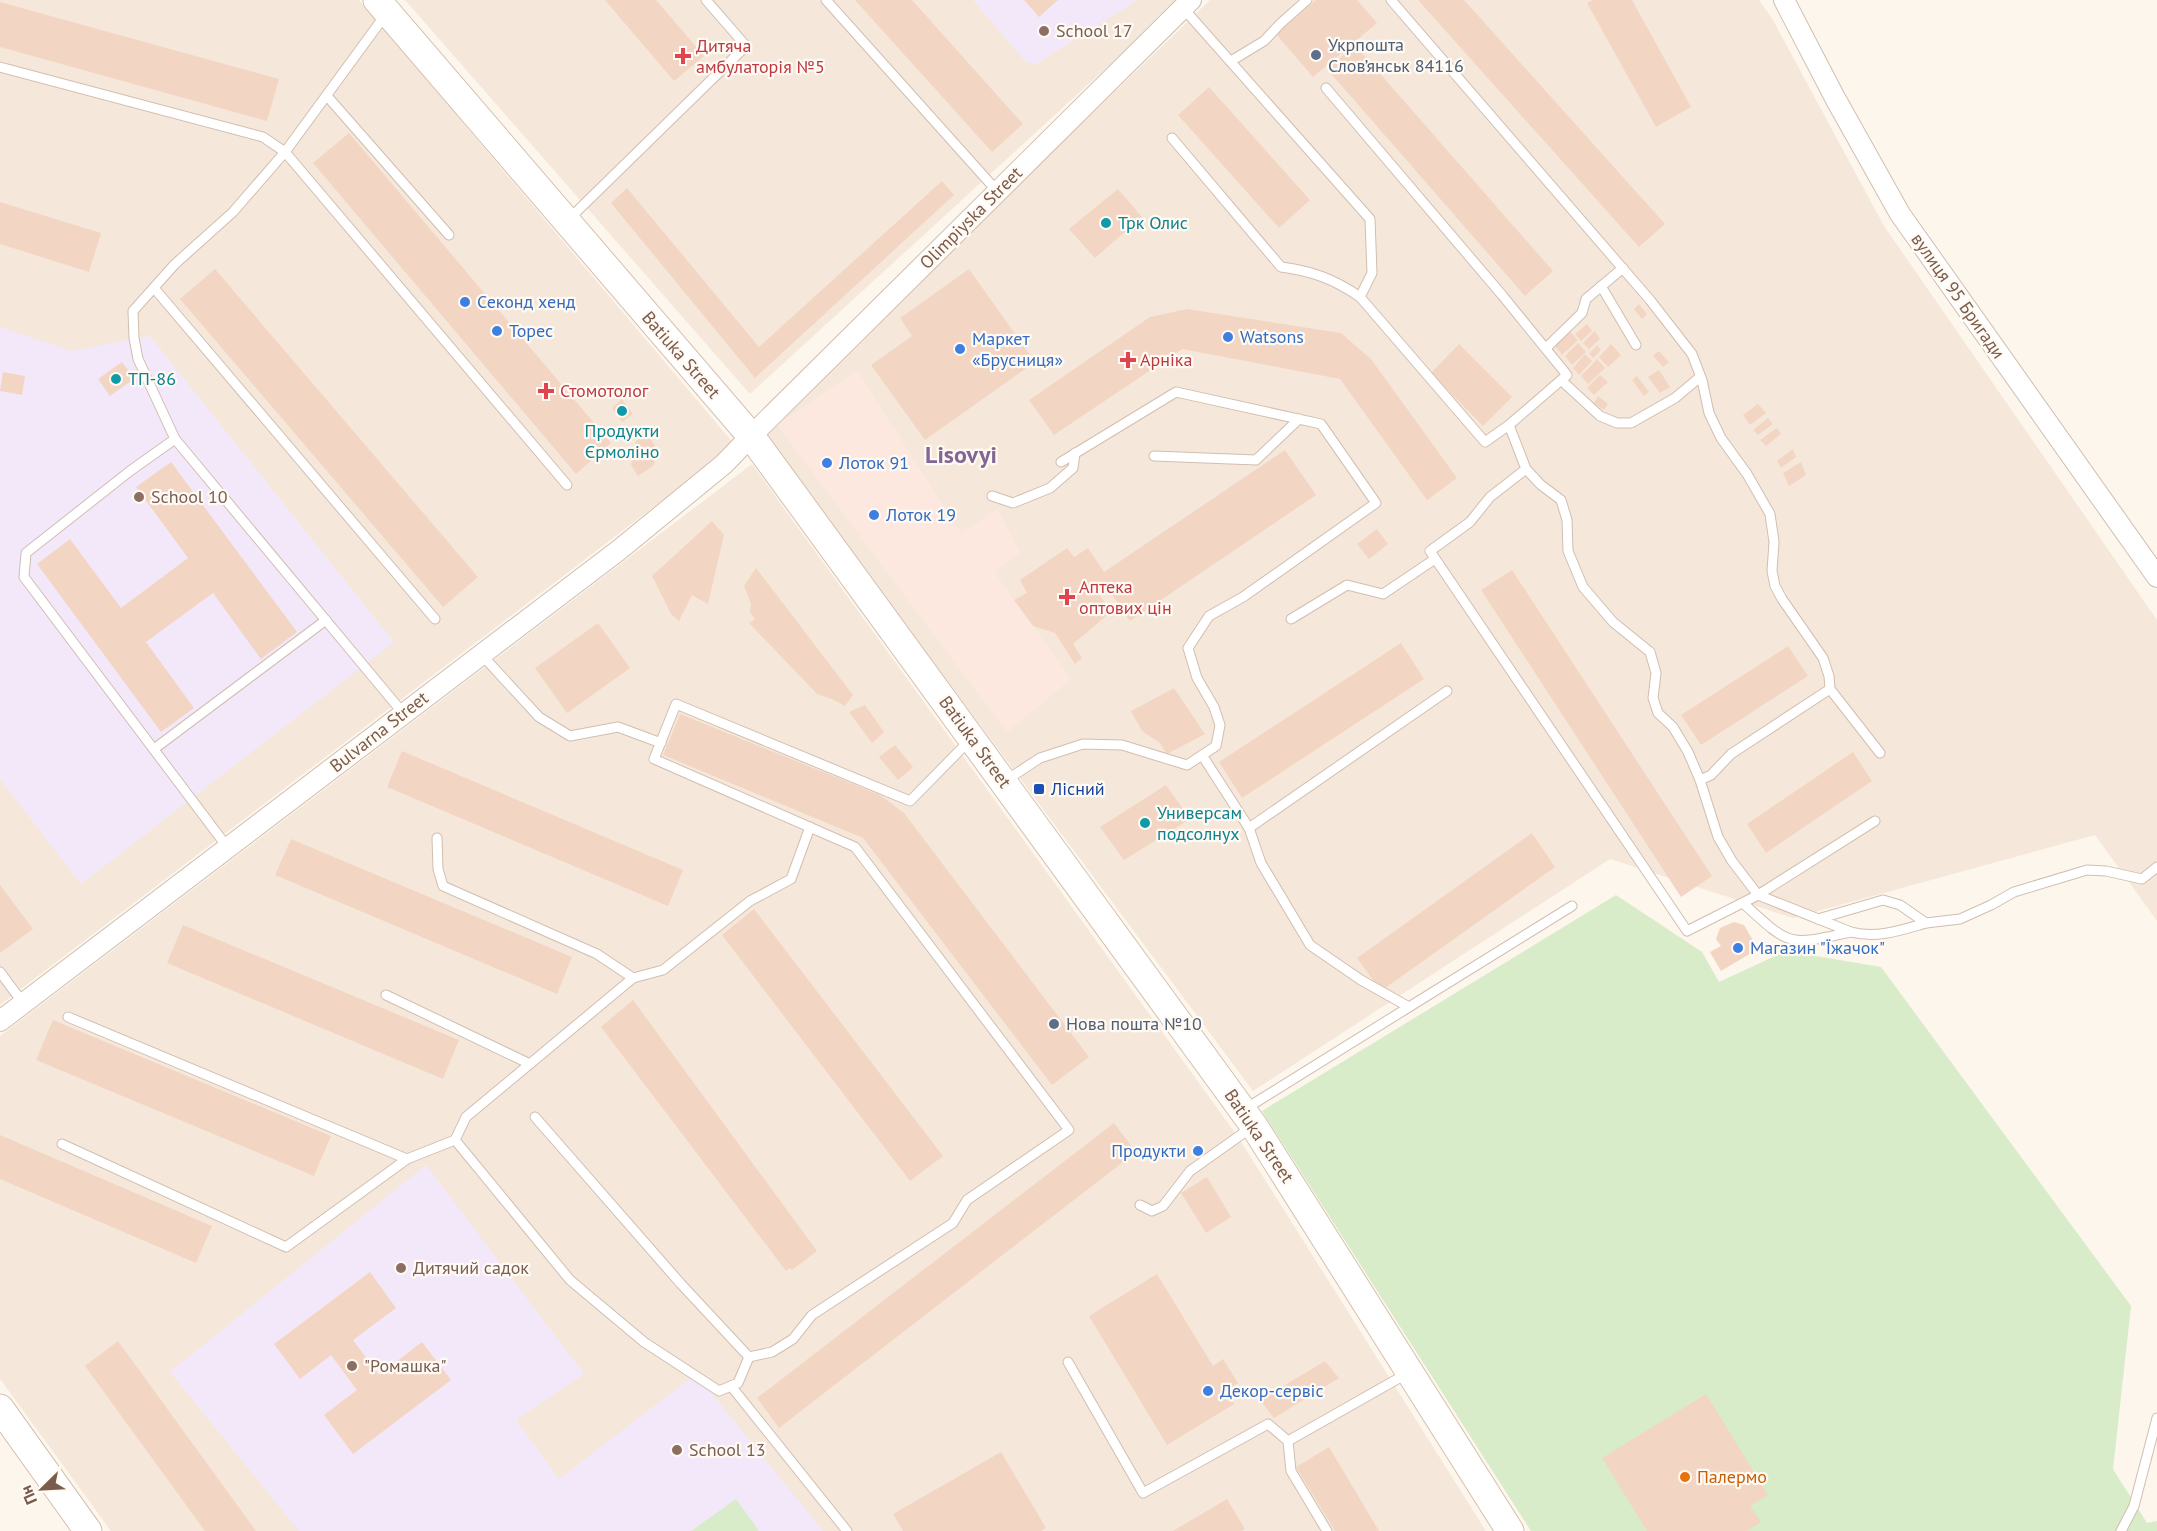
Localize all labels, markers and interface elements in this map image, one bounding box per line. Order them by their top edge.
place label: School 17 [1056,19,1133,42]
marker: School 17 [1037,24,1051,38]
place label: Укрпошта Слов’янськ 84116 [1328,33,1464,77]
place label: Дитяча амбулаторія №5 [696,34,825,78]
marker: Дитяча амбулаторія №5 [674,47,692,65]
marker: Укрпошта Слов’янськ 84116 [1309,48,1323,62]
street label: Olimpiyska Street [914,161,1027,274]
place label: Трк Олис [1118,211,1188,234]
marker: Трк Олис [1099,216,1113,230]
street label: вулиця 95 Бригади [1906,228,2010,363]
place label: Секонд хенд [477,290,576,313]
marker: Секонд хенд [458,295,472,309]
street label: Batiuka Street [637,306,726,403]
place label: Торес [509,319,553,342]
marker: Торес [490,324,504,338]
place label: Watsons [1240,325,1304,348]
place label: Маркет «Брусниця» [972,327,1063,371]
marker: Watsons [1221,330,1235,344]
marker: Маркет «Брусниця» [953,342,967,356]
place label: Арніка [1140,348,1192,371]
marker: Арніка [1121,353,1135,367]
place label: ТП-86 [128,367,176,390]
marker: ТП-86 [109,372,123,386]
place label: Стомотолог [560,379,649,402]
marker: Стомотолог [537,382,555,400]
marker: Продукти Єрмоліно [615,404,629,418]
place label: Продукти Єрмоліно [585,419,659,463]
district label: Lisovyi [925,439,997,470]
place label: Лоток 91 [838,451,909,474]
marker: Лоток 91 [820,456,834,470]
place label: School 10 [151,485,228,508]
marker: School 10 [132,490,146,504]
place label: Лоток 19 [885,503,956,526]
marker: Лоток 19 [867,508,881,522]
place label: Аптека оптових цін [1079,575,1172,619]
marker: Аптека оптових цін [1060,590,1074,604]
street label: Bulvarna Street [325,686,433,777]
street label: Batiuka Street [934,691,1017,792]
place label: Лісний [1050,777,1105,800]
marker: Лісний [1032,782,1046,796]
place label: Универсам подсолнух [1157,801,1242,845]
marker: Универсам подсолнух [1138,816,1152,830]
place label: Магазин "Їжачок" [1750,936,1885,959]
marker: Магазин "Їжачок" [1731,941,1745,955]
place label: Нова пошта №10 [1066,1012,1202,1035]
marker: Нова пошта №10 [1047,1017,1061,1031]
street label: Batiuka Street [1220,1084,1299,1187]
place label: Продукти [1111,1139,1186,1162]
marker: Продукти [1191,1144,1205,1158]
place label: Дитячий садок [413,1256,529,1279]
marker: Дитячий садок [394,1261,408,1275]
place label: "Ромашка" [364,1354,446,1377]
marker: "Ромашка" [345,1359,359,1373]
place label: Декор-сервіс [1220,1379,1324,1402]
marker: Декор-сервіс [1201,1384,1215,1398]
place label: School 13 [689,1438,766,1461]
marker: School 13 [670,1443,684,1457]
north arrow [12,1459,72,1519]
place label: Палермо [1697,1465,1767,1488]
marker: Палермо [1678,1470,1692,1484]
text: Пн [15,1482,41,1508]

